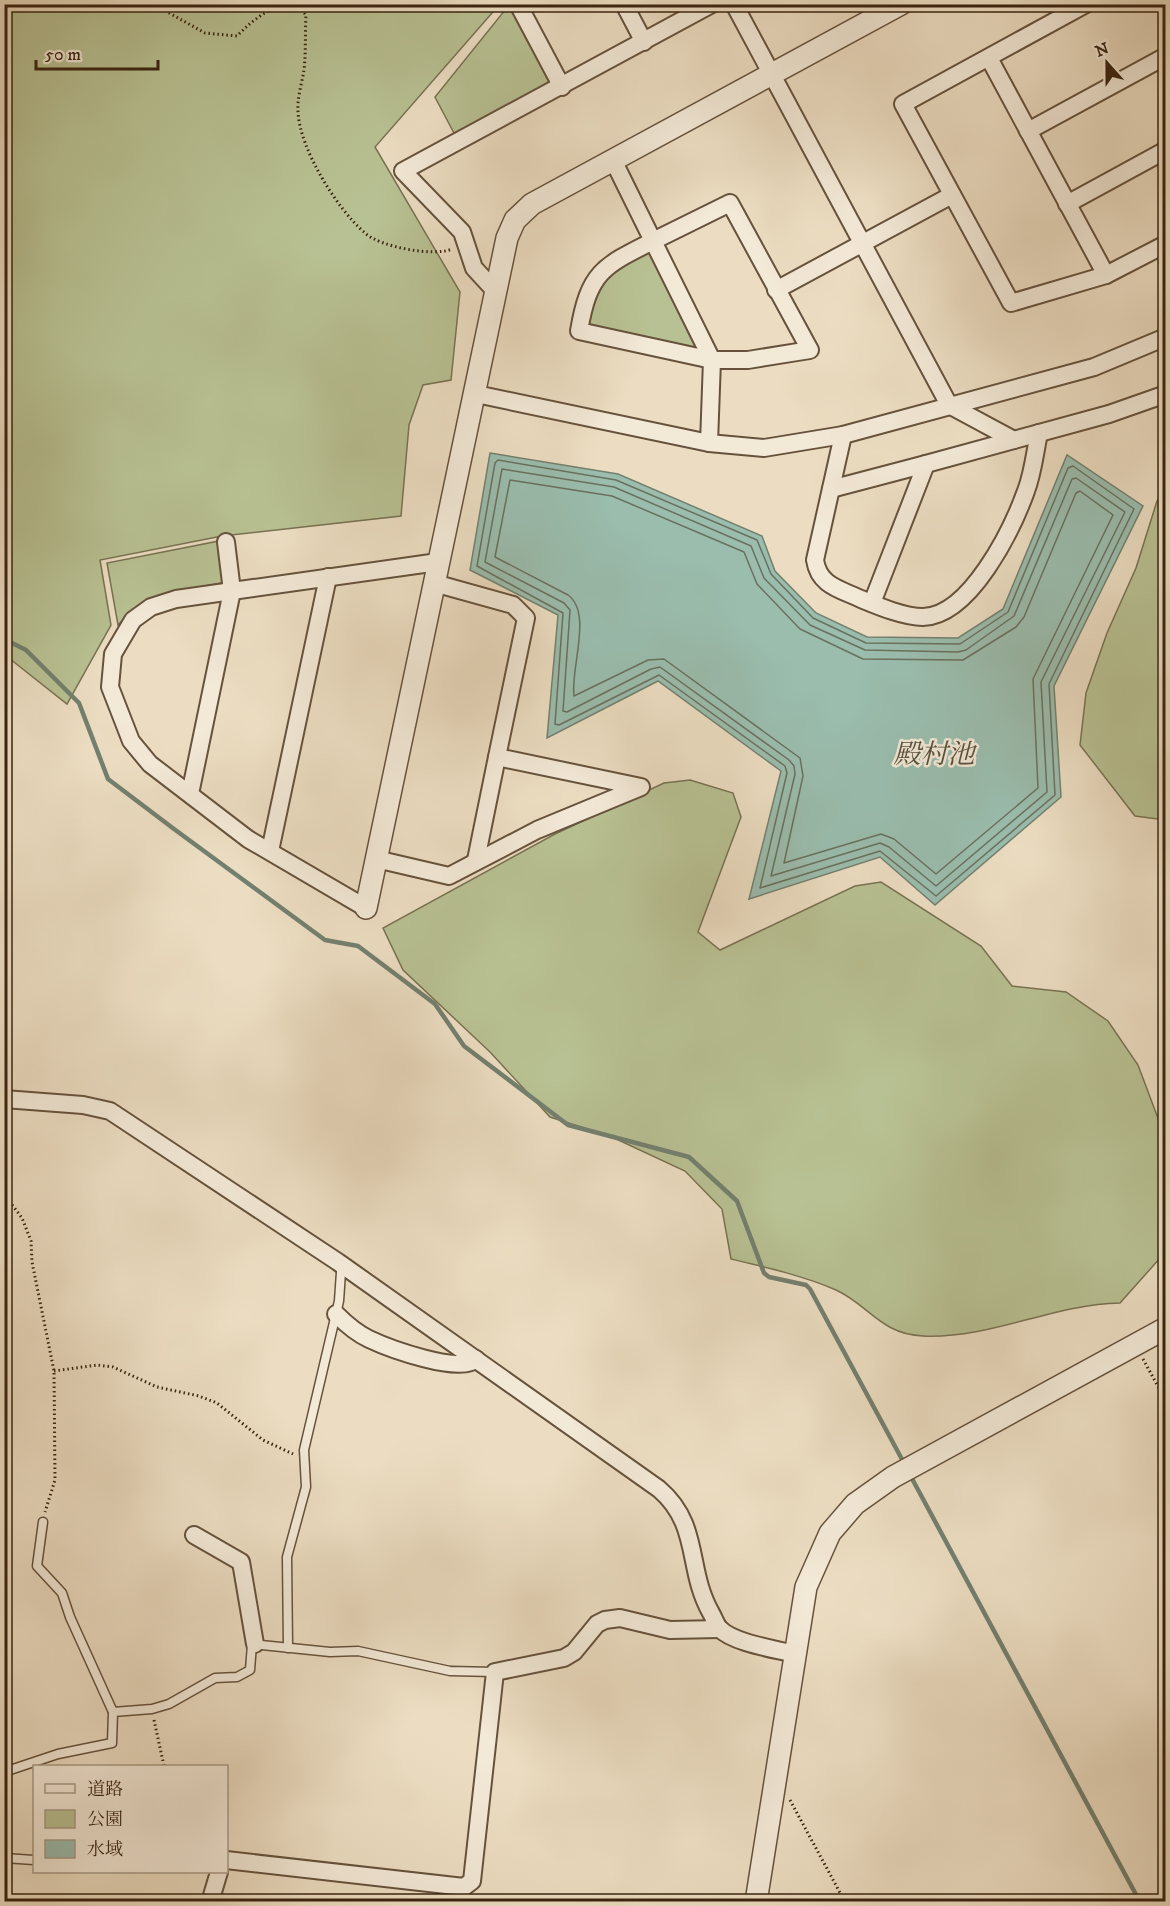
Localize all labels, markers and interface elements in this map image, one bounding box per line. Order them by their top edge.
scale bar [36,33,158,71]
north arrow [1077,33,1137,93]
text: N [1092,38,1112,62]
text: 50 m [45,44,81,66]
water label: 殿村池 [894,738,977,772]
legend [33,1765,228,1873]
text: 道路 [87,1779,123,1801]
text: 公園 [87,1809,123,1831]
text: 水域 [87,1839,123,1861]

